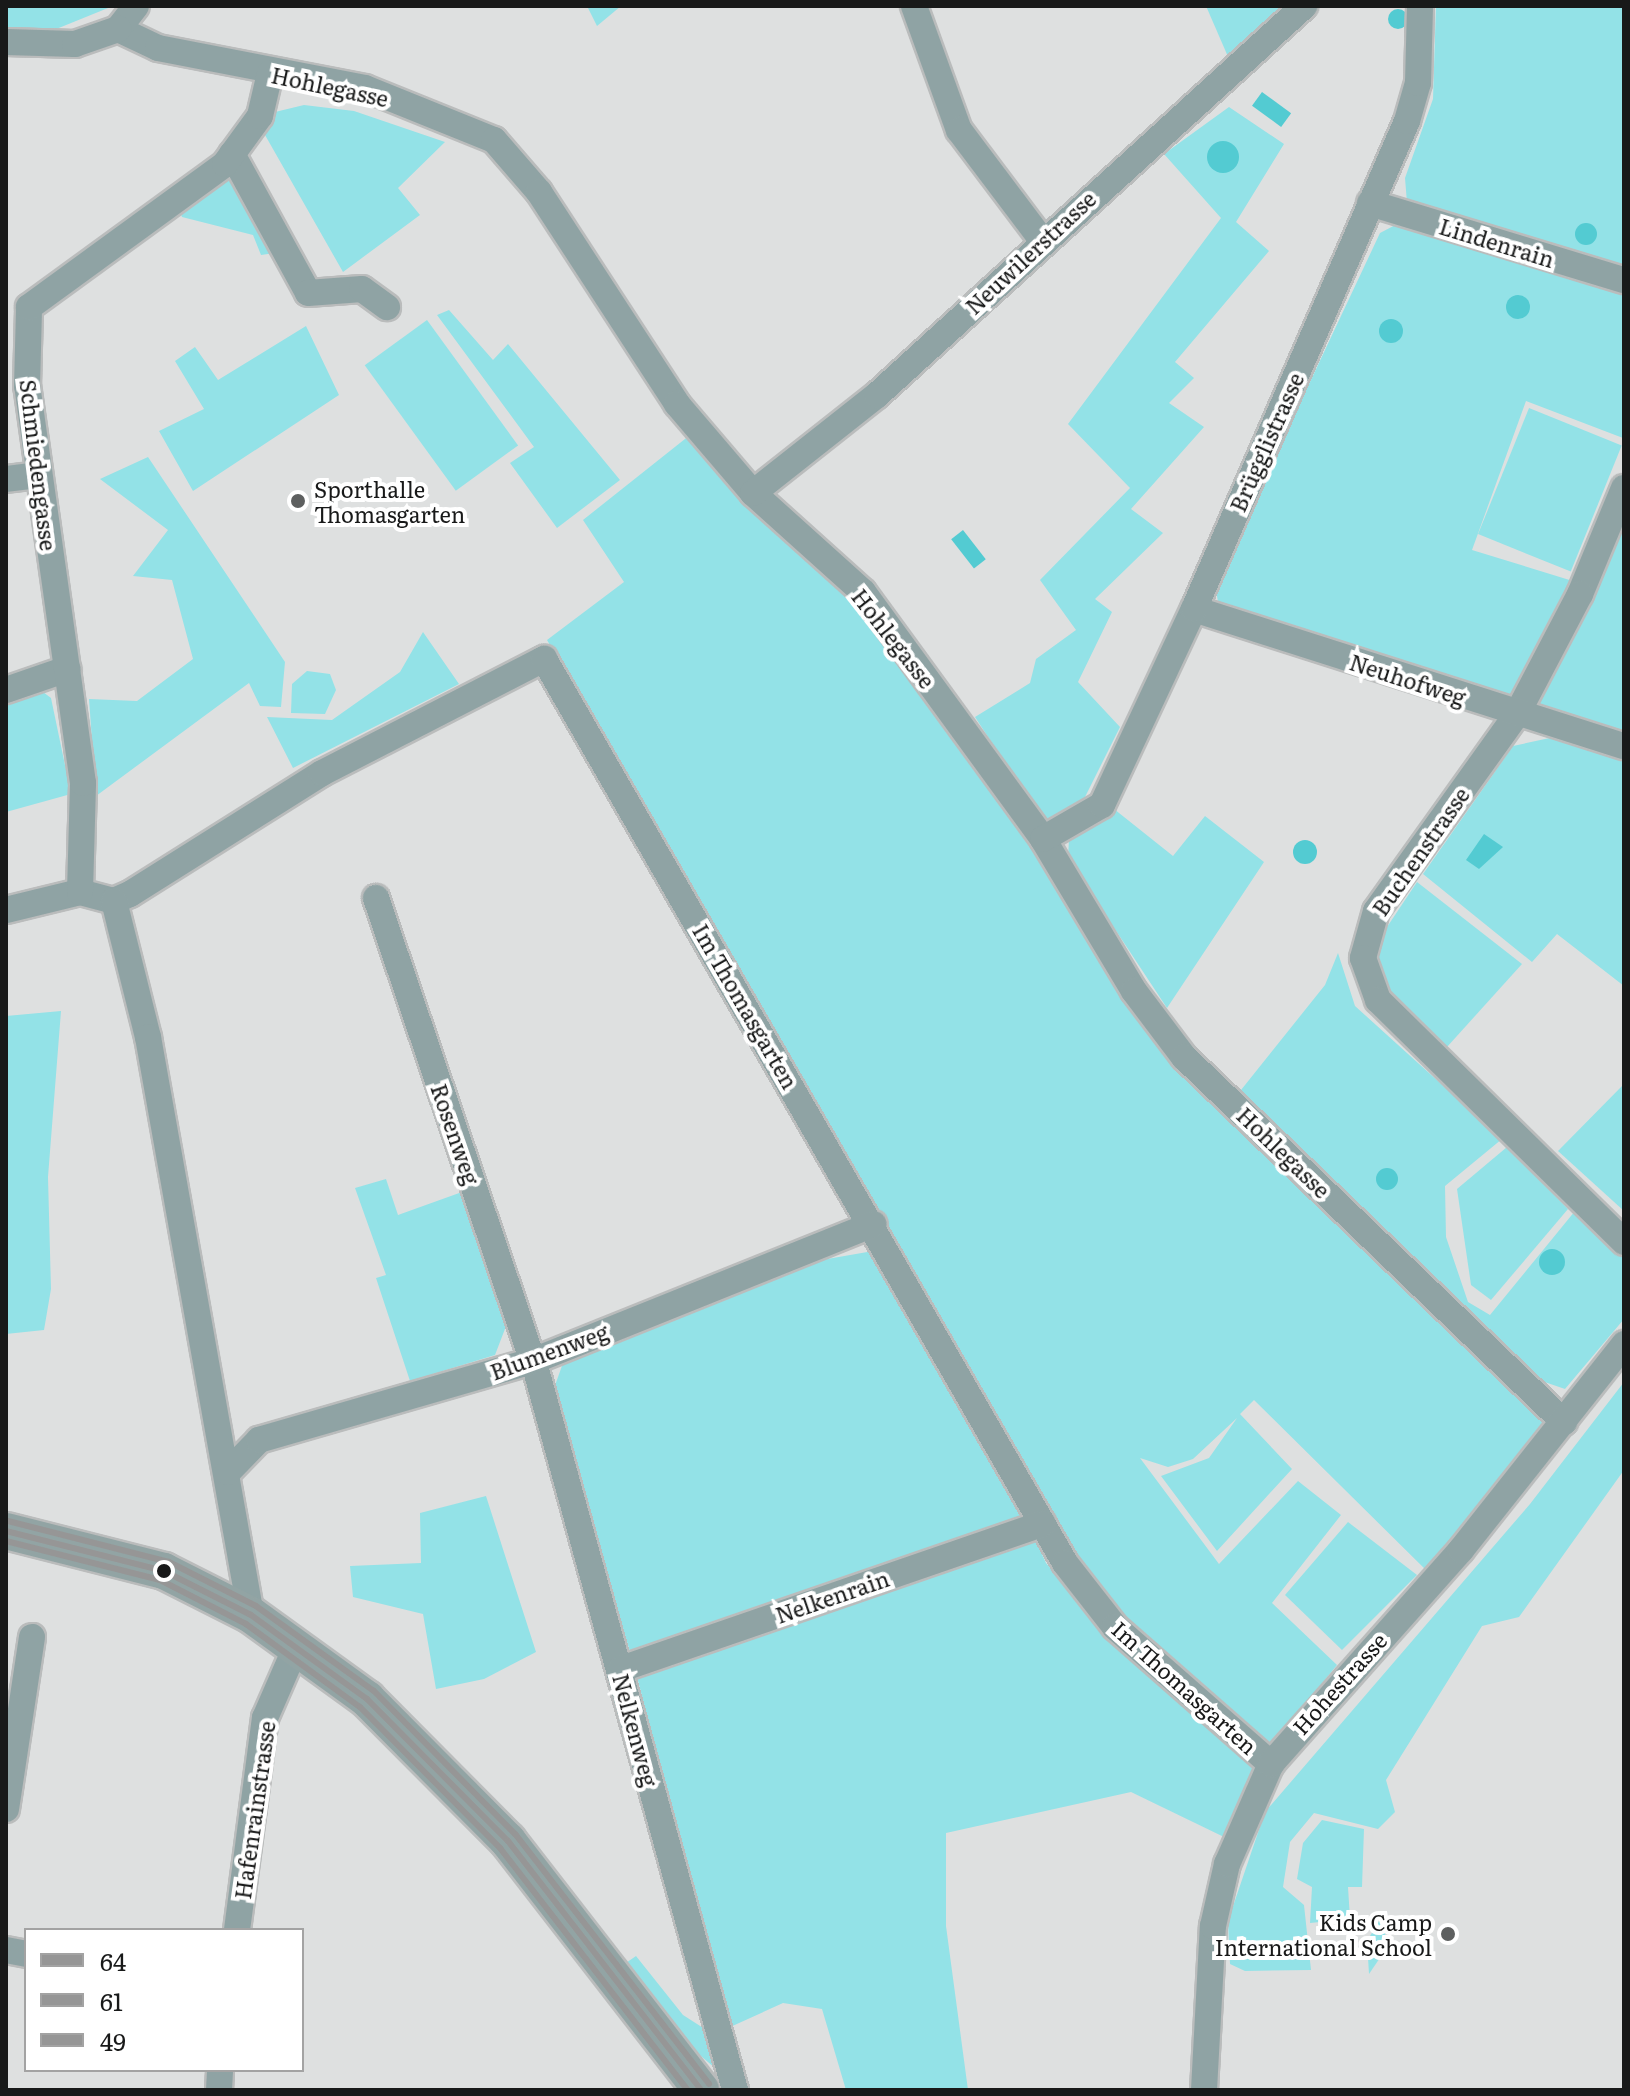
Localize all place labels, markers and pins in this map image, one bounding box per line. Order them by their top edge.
place label: Sporthalle Thomasgarten [314,475,465,526]
marker: Sporthalle Thomasgarten [289,492,307,510]
unlabelled marker [156,1563,172,1579]
place label: Kids Camp International School [1215,1908,1432,1960]
marker: Kids Camp International School [1439,1925,1457,1943]

